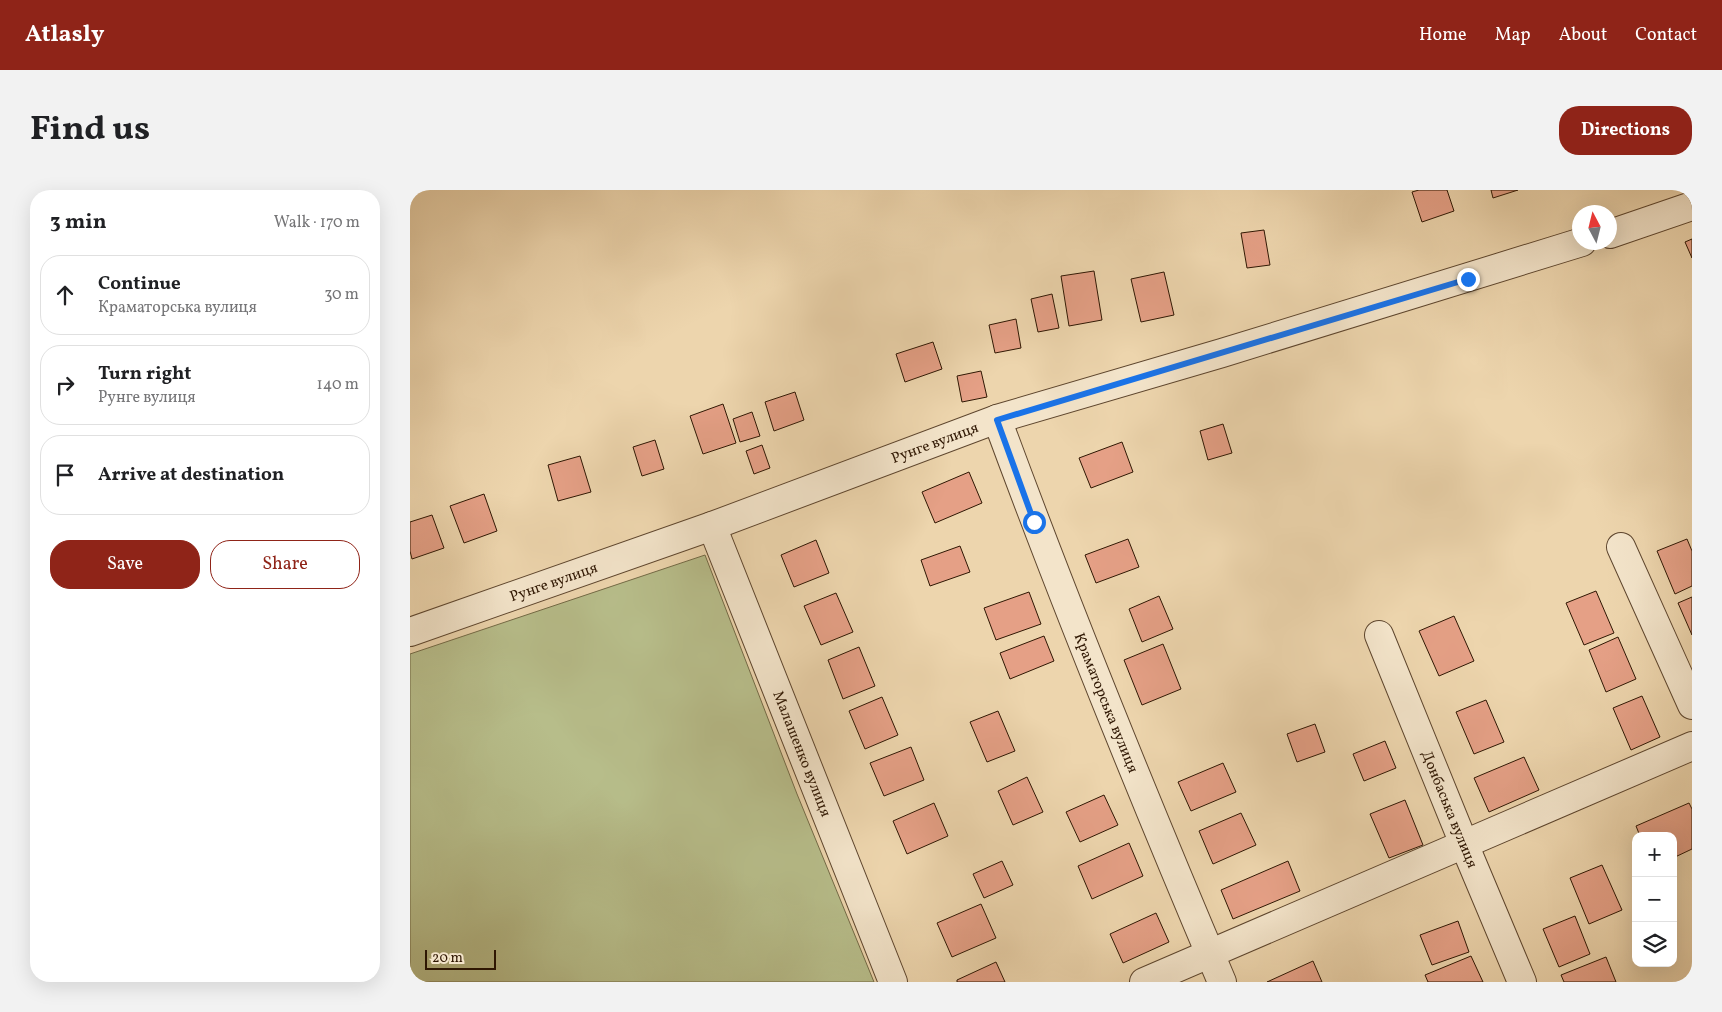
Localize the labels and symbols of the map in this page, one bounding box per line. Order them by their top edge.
north arrow [1572,205,1617,250]
route end [1457,268,1480,291]
street label: Рунге вулиця [889,418,982,470]
route start [1023,511,1046,534]
street label: Рунге вулиця [507,558,601,608]
street label: Краматорська вулиця [1068,630,1143,776]
street label: Малашенко вулиця [767,688,836,820]
street label: Донбаська вулиця [1415,748,1482,872]
scale bar [425,947,496,970]

